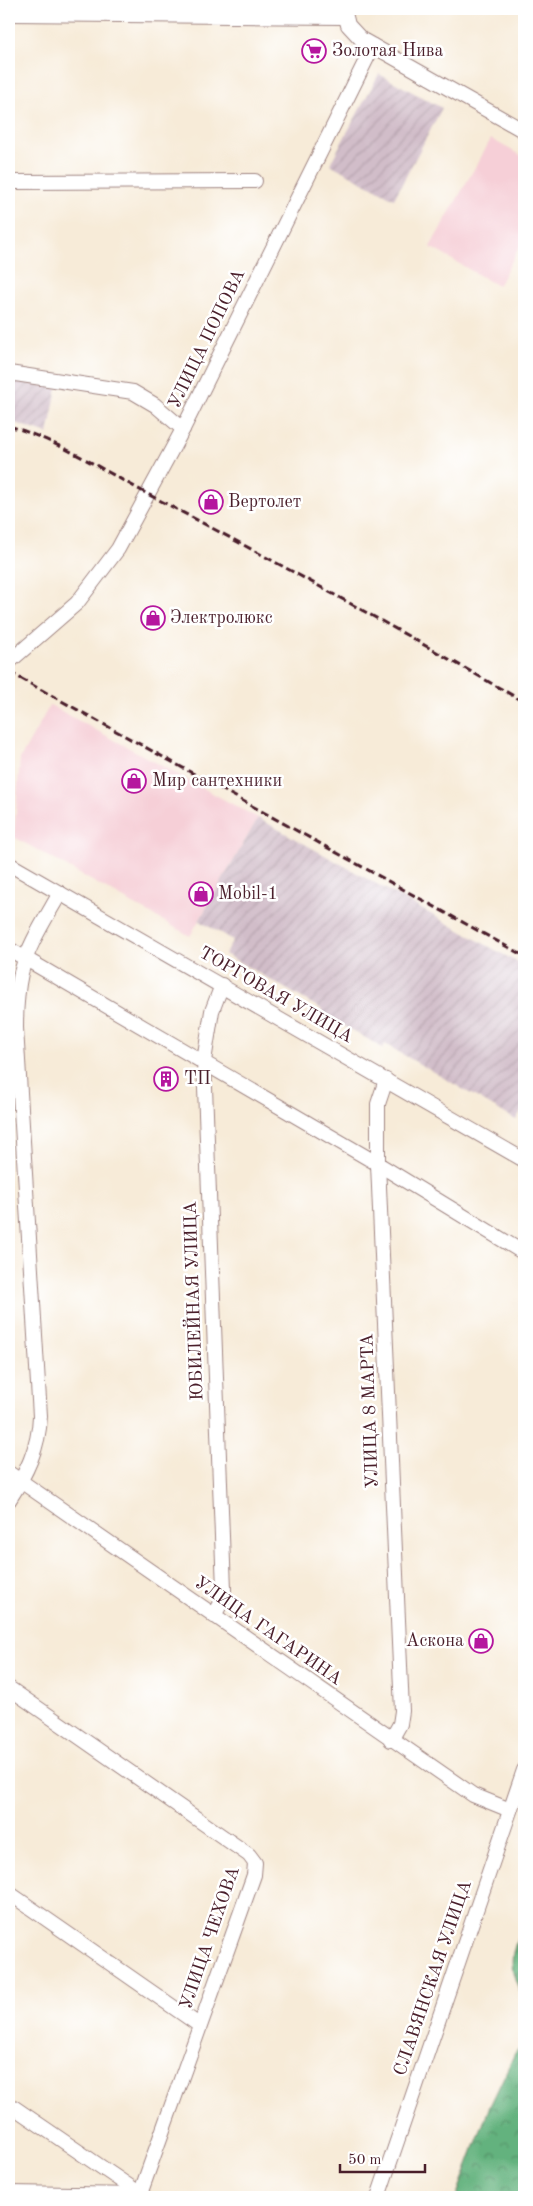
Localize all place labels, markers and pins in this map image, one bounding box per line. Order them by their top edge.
supermarket icon: Золотая Нива [301,38,327,64]
place label: Золотая Нива [332,42,443,60]
shop icon: Вертолет [198,489,224,515]
place label: Вертолет [228,493,301,511]
shop icon: Электролюкс [140,605,166,631]
place label: Электролюкс [170,609,273,627]
shop icon: Мир сантехники [121,768,147,794]
place label: Мир сантехники [152,772,282,790]
shop icon: Mobil-1 [188,881,214,907]
place label: Mobil-1 [218,885,278,903]
building icon: ТП [153,1066,179,1092]
place label: ТП [184,1070,211,1088]
shop icon: Аскона [468,1628,494,1654]
place label: Аскона [406,1632,464,1650]

